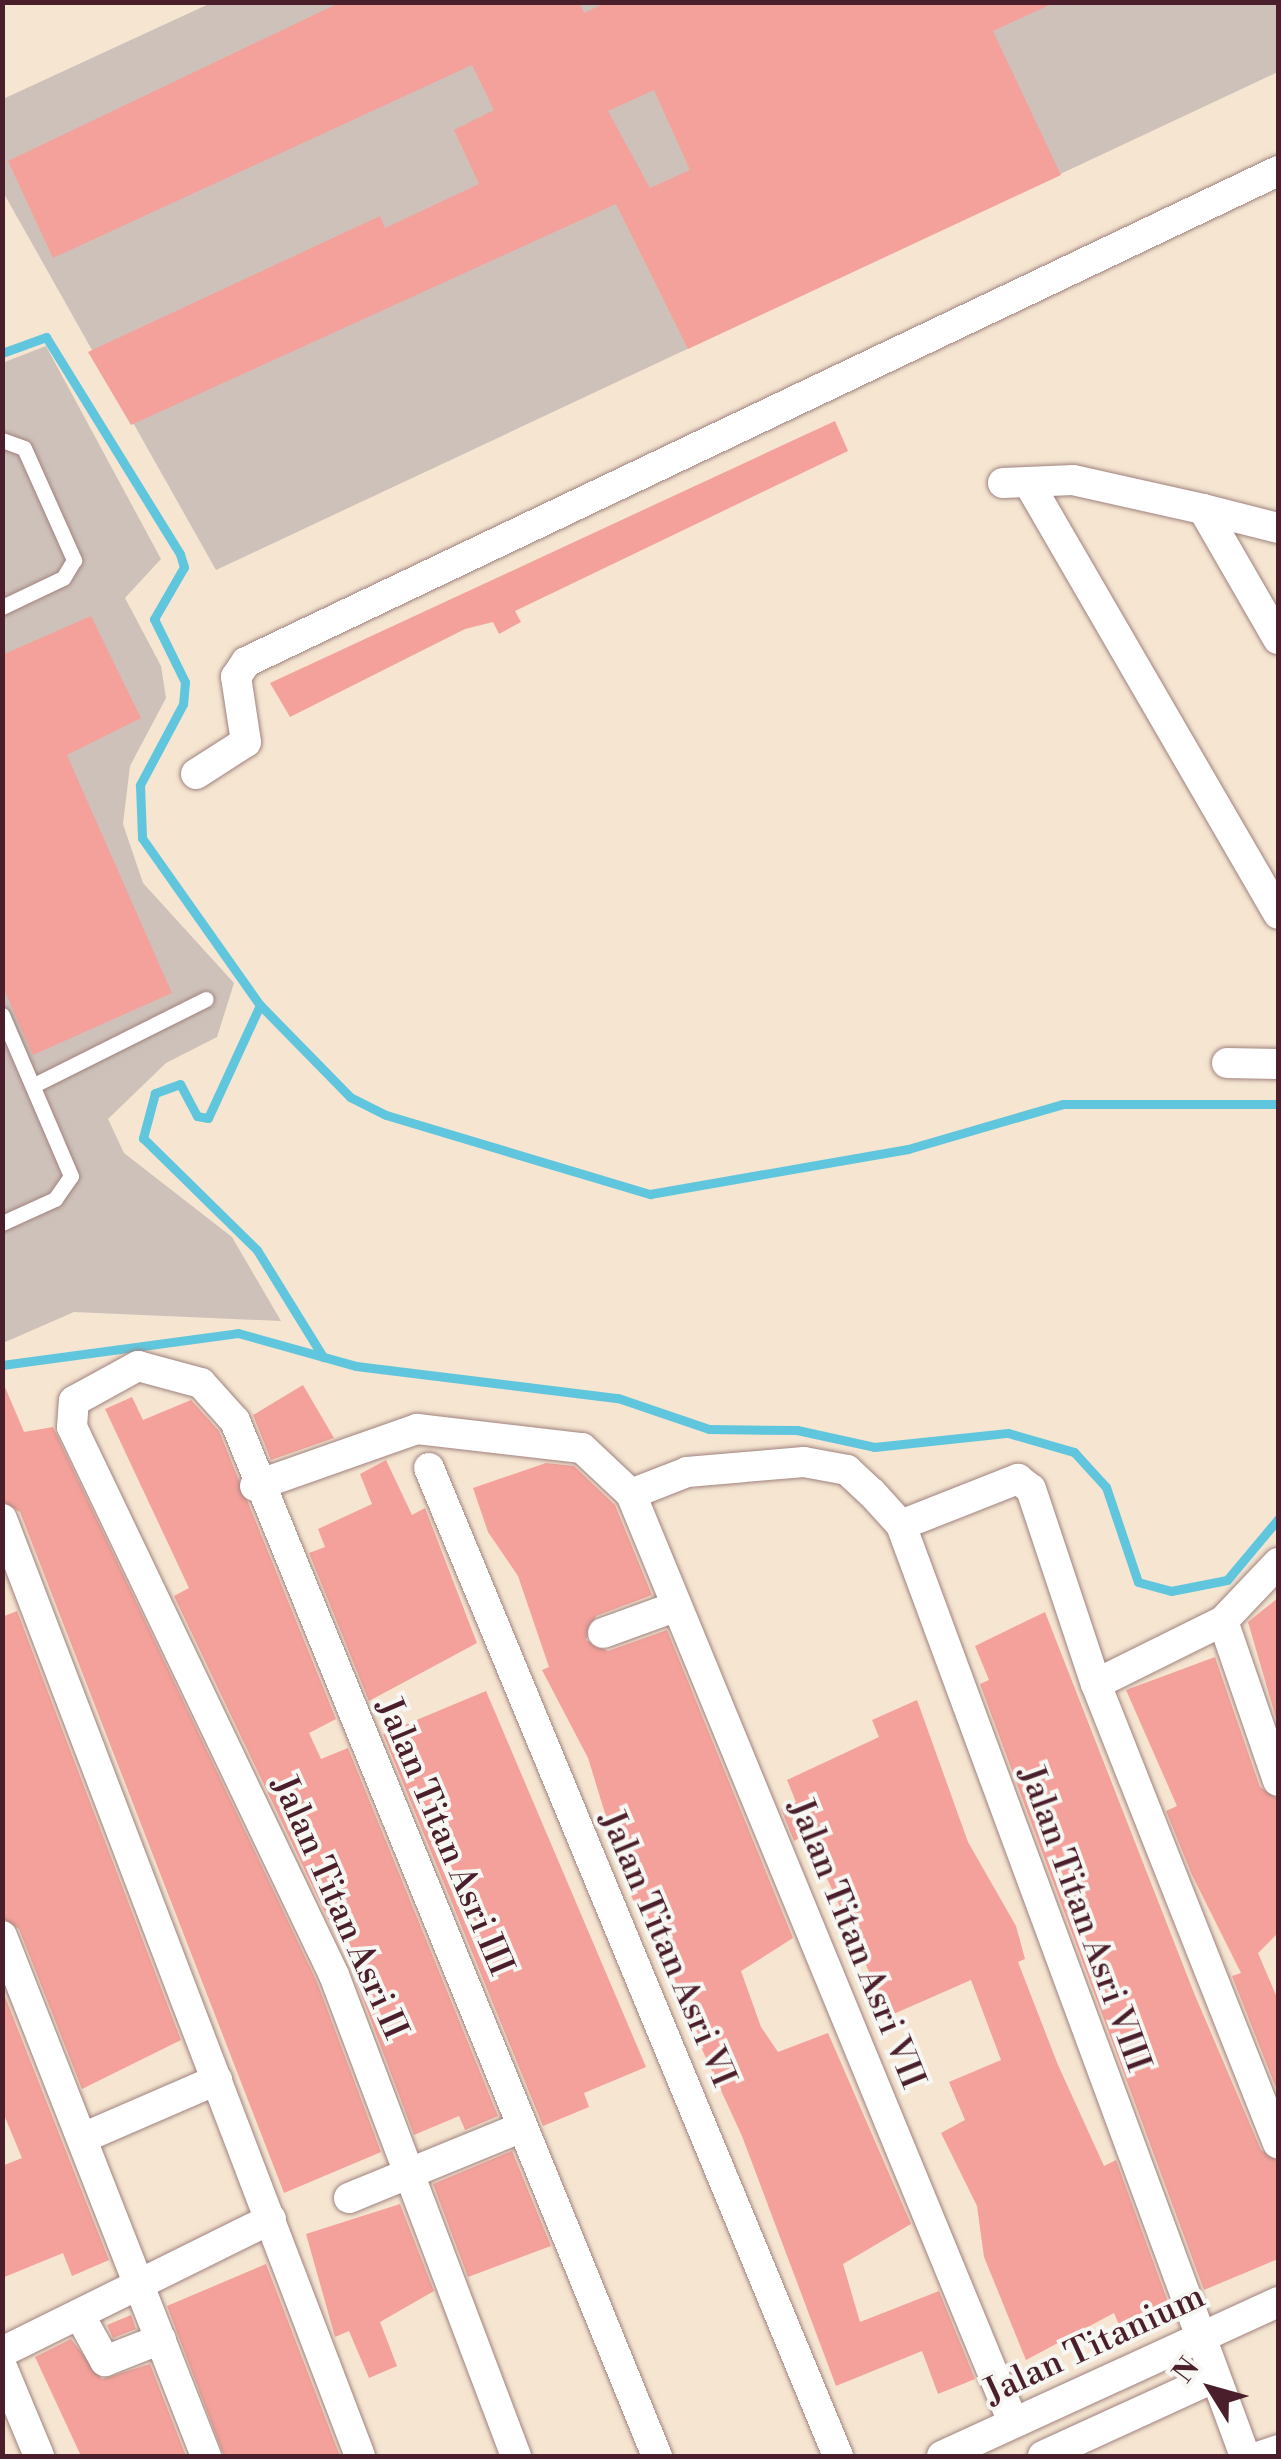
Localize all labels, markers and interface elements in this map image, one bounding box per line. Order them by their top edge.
street label: Jalan Titan Asri III [367,1692,521,1982]
street label: Jalan Titan Asri VIII [1009,1761,1159,2077]
street label: Jalan Titan Asri II [262,1770,416,2046]
street label: Jalan Titan Asri VII [779,1793,933,2095]
street label: Jalan Titan Asri VI [590,1805,744,2093]
street label: Jalan Titanium [978,2276,1212,2414]
north arrow [1161,2339,1261,2439]
text: N [1166,2351,1207,2390]

